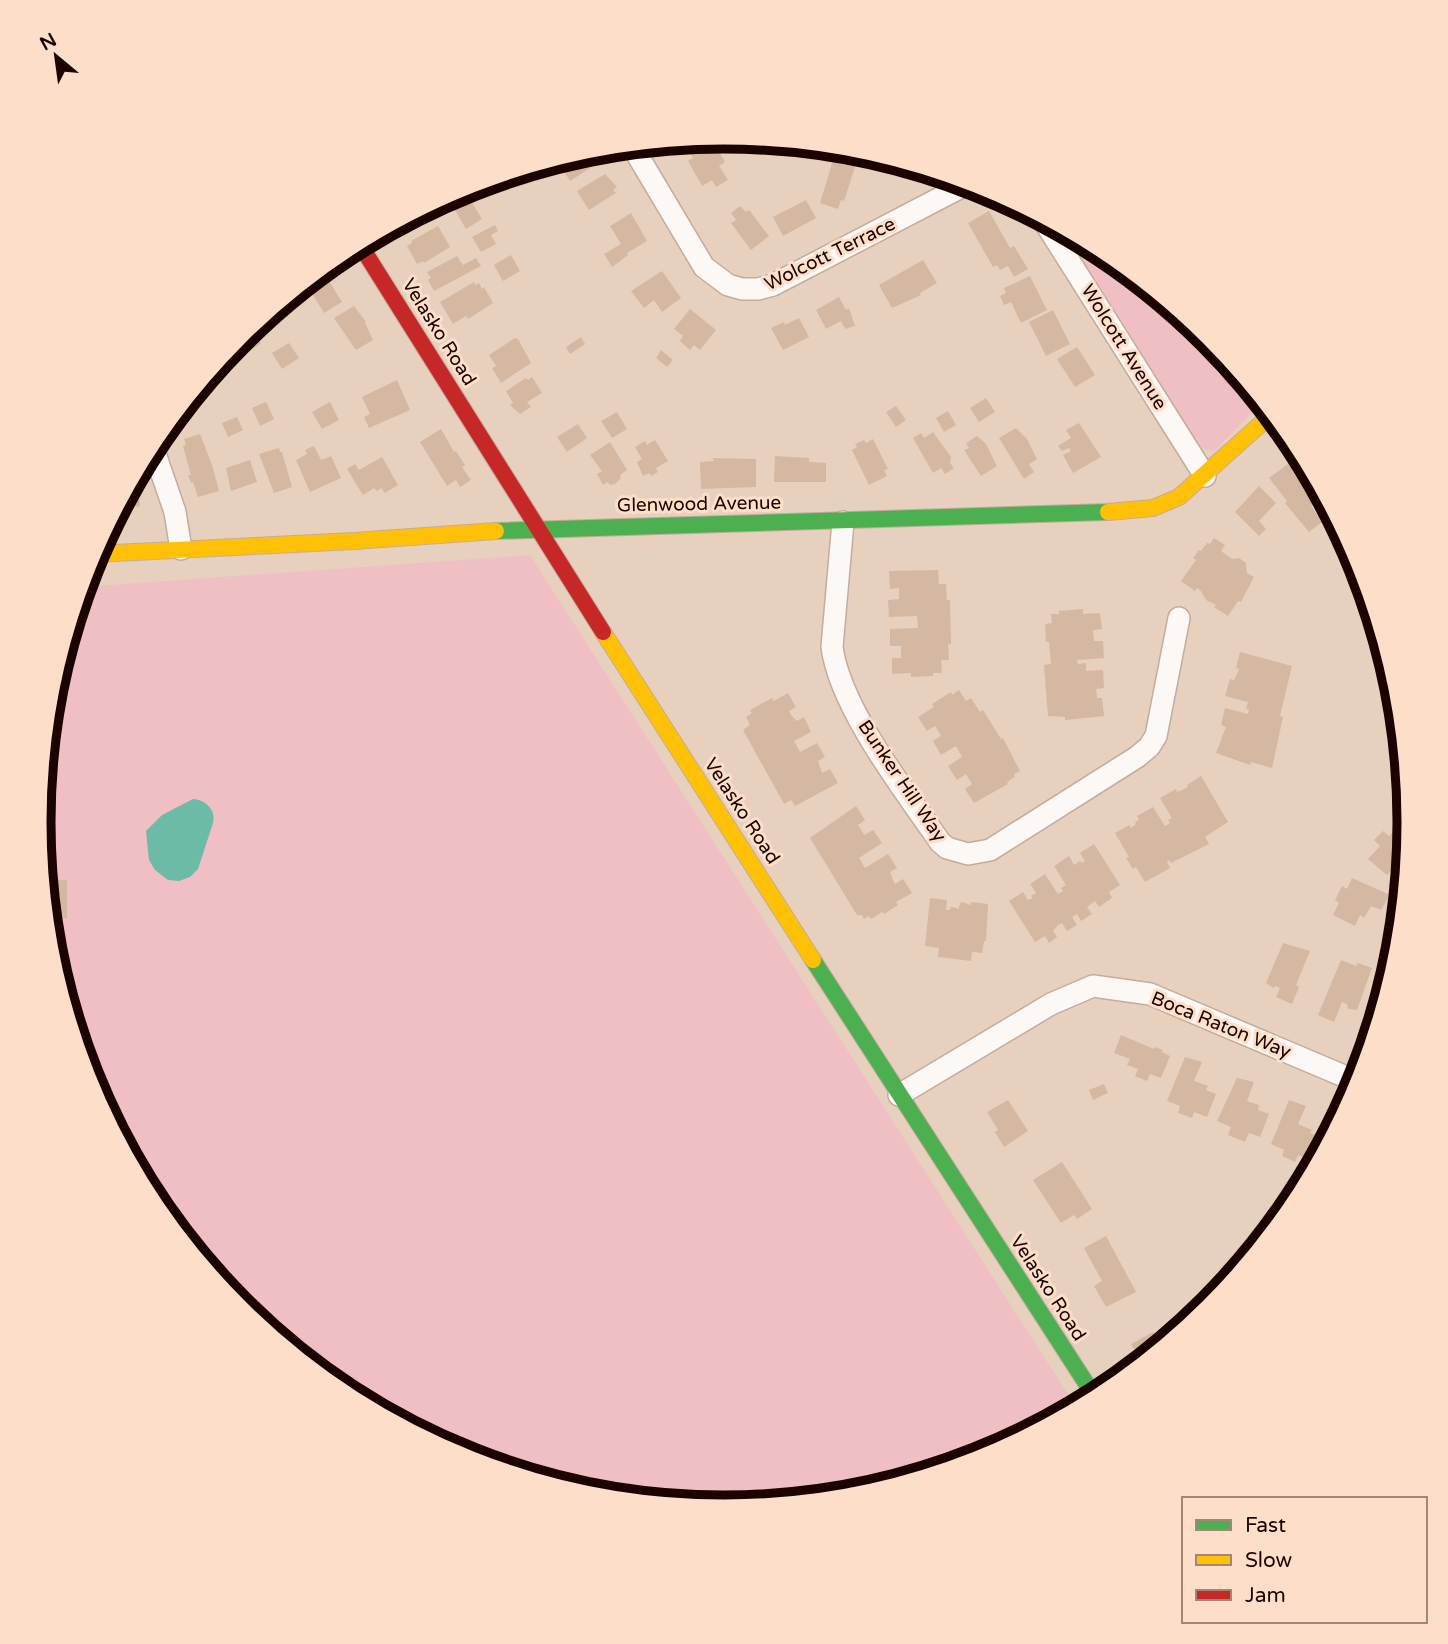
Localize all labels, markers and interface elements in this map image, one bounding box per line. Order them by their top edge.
north arrow [21,21,91,91]
text: N [36,29,60,55]
street label: Wolcott Terrace [761,213,899,295]
street label: Velasko Road [397,274,481,390]
street label: Wolcott Avenue [1077,280,1171,414]
street label: Glenwood Avenue [617,492,781,516]
street label: Bunker Hill Way [853,716,951,846]
street label: Velasko Road [700,754,784,868]
street label: Boca Raton Way [1148,987,1294,1063]
street label: Velasko Road [1006,1231,1090,1345]
legend [1182,1497,1427,1623]
text: Fast [1245,1513,1286,1538]
text: Slow [1245,1548,1293,1573]
text: Jam [1245,1583,1286,1608]

